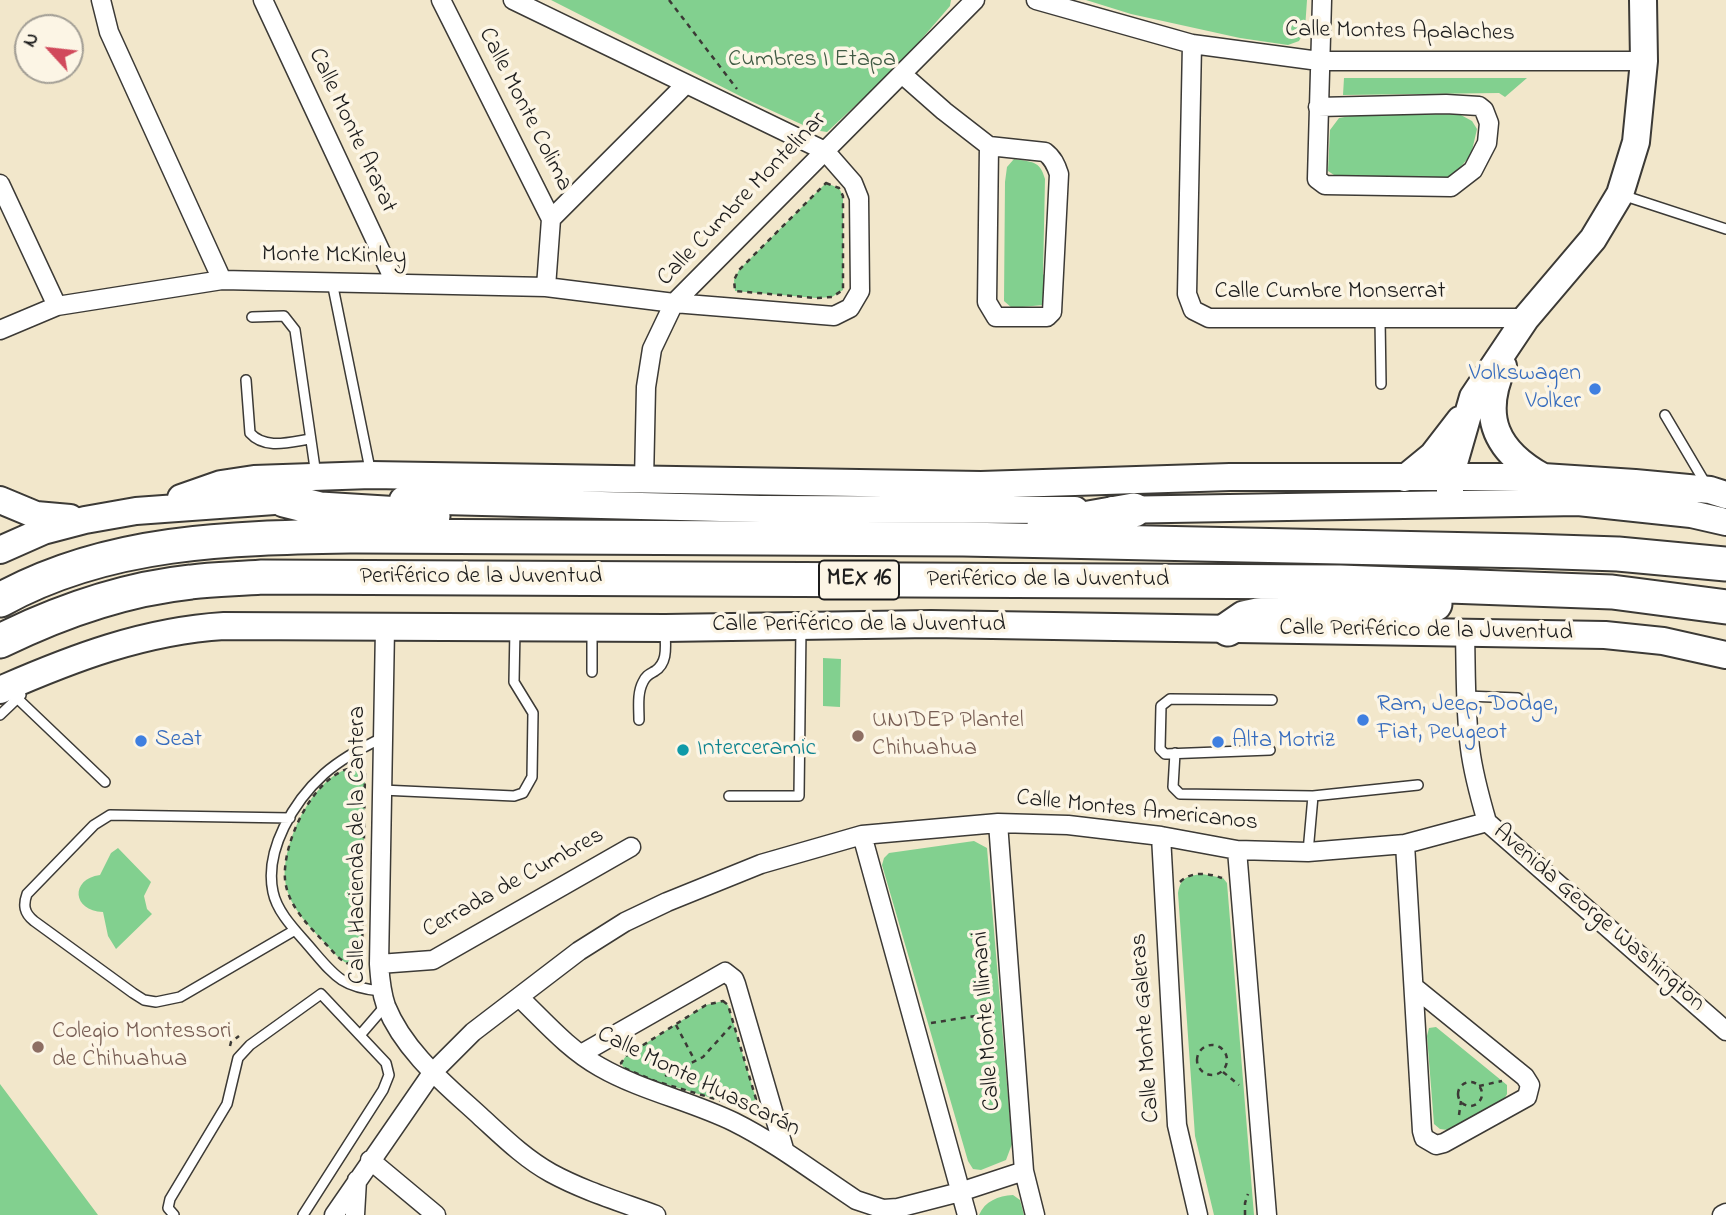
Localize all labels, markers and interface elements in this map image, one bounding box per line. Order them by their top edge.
north arrow [14,14,84,84]
street label: Calle Montes Apalaches [1285,17,1515,49]
street label: Calle Monte Colima [470,23,578,197]
text: N [17,28,47,52]
street label: Calle Monte Ararat [300,44,402,218]
park label: Cumbres I Etapa [728,47,896,75]
street label: Calle Cumbre Montelinar [652,107,834,293]
street label: Monte McKinley [261,241,407,273]
street label: Calle Cumbre Monserrat [1214,279,1446,307]
place label: Volkswagen Volker [1469,361,1581,417]
marker: Volkswagen Volker [1587,381,1603,397]
road number: MEX 16 [819,560,899,600]
street label: Periférico de la Juventud [360,564,602,592]
street label: Periférico de la Juventud [927,567,1169,595]
street label: Calle Periférico de la Juventud [712,612,1006,640]
street label: Calle Periférico de la Juventud [1279,615,1573,649]
place label: Ram, Jeep, Dodge, Fiat, Peugeot [1377,692,1558,748]
street label: Calle Hacienda de la Cantera [345,706,373,984]
place label: UNIDEP Plantel Chihuahua [872,708,1024,764]
marker: Ram, Jeep, Dodge, Fiat, Peugeot [1355,712,1371,728]
place label: Seat [155,727,202,755]
marker: UNIDEP Plantel Chihuahua [850,728,866,744]
place label: Alta Motriz [1232,728,1335,756]
marker: Seat [133,733,149,749]
marker: Alta Motriz [1210,734,1226,750]
place label: Interceramic [697,736,816,764]
marker: Interceramic [675,742,691,758]
street label: Calle Montes Americanos [1015,785,1259,839]
street label: Avenida George Washington [1486,819,1710,1019]
street label: Cerrada de Cumbres [418,822,610,946]
street label: Calle Monte Illimani [967,930,1009,1112]
street label: Calle Monte Galeras [1126,932,1168,1124]
place label: Colegio Montessori de Chihuahua [52,1019,232,1075]
street label: Calle Monte Huascarán [592,1021,804,1145]
marker: Colegio Montessori de Chihuahua [30,1039,46,1055]

